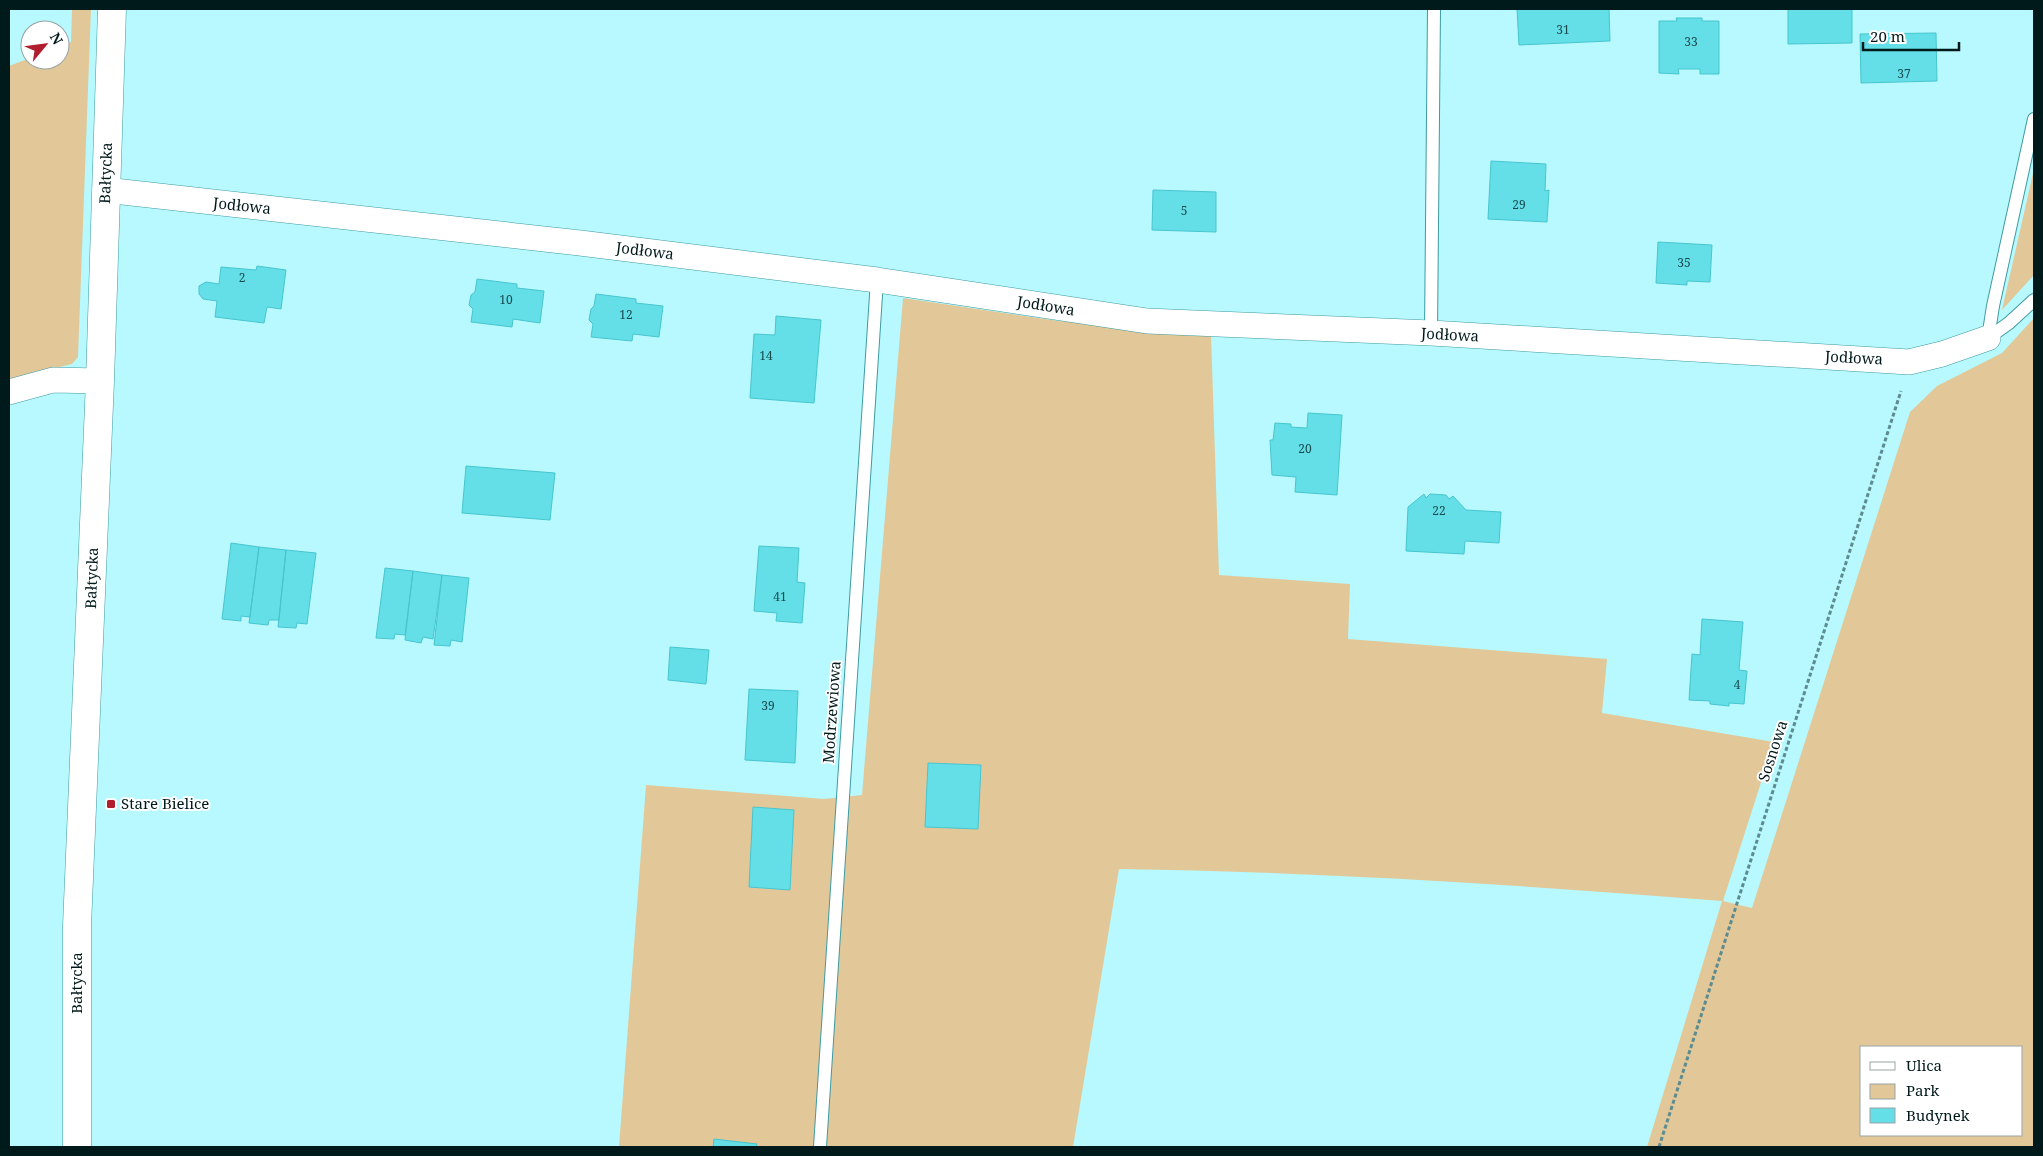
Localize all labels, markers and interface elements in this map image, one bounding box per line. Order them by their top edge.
north arrow [20,20,70,70]
scale bar [1863,20,1959,52]
house number: 31 [1556,21,1570,38]
text: 20 m [1870,26,1905,46]
text: N [46,29,68,48]
house number: 33 [1684,33,1698,50]
house number: 37 [1897,65,1911,82]
street label: Bałtycka [94,142,116,204]
street label: Jodłowa [211,192,272,218]
house number: 29 [1512,196,1526,213]
house number: 5 [1181,202,1187,219]
street label: Jodłowa [614,236,675,263]
house number: 35 [1677,254,1691,271]
house number: 2 [239,269,245,286]
street label: Jodłowa [1015,290,1076,319]
house number: 10 [499,291,513,308]
house number: 12 [619,306,633,323]
street label: Jodłowa [1420,322,1480,346]
street label: Jodłowa [1824,345,1884,369]
house number: 14 [759,347,773,364]
house number: 20 [1298,440,1312,457]
house number: 22 [1432,502,1446,519]
street label: Bałtycka [80,547,102,609]
house number: 41 [773,588,787,605]
street label: Modrzewiowa [817,660,845,764]
house number: 4 [1734,676,1741,693]
house number: 39 [761,697,775,714]
street label: Sosnowa [1753,718,1791,784]
place label: Stare Bielice [121,793,209,813]
marker: Stare Bielice [105,798,117,810]
street label: Bałtycka [66,952,86,1014]
legend [1860,1046,2023,1136]
text: Ulica [1906,1055,1942,1075]
text: Park [1906,1080,1940,1100]
text: Budynek [1906,1105,1970,1125]

